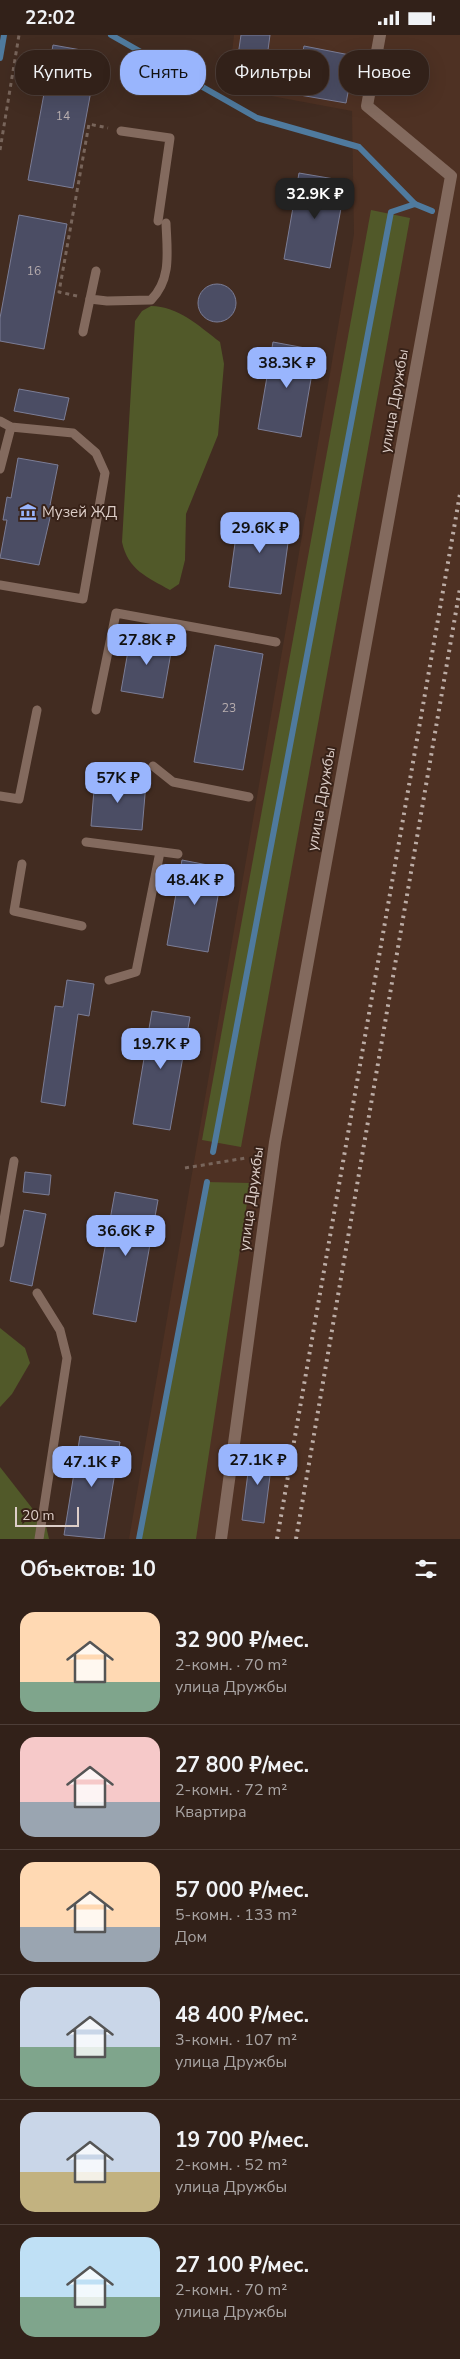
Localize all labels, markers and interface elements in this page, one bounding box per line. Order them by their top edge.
text: 22:02 [25,5,75,31]
chip: Купить [15,50,110,95]
chip: Снять [120,50,206,95]
chip: Фильтры [216,50,329,95]
chip: Новое [339,50,429,95]
house number: 14 [56,108,70,124]
pin: 32.9K ₽ [269,177,361,220]
text: 32.9K ₽ [286,183,344,205]
house number: 16 [27,263,41,279]
pin: 38.3K ₽ [241,347,333,389]
street label: улица Дружбы [375,347,413,455]
text: 38.3K ₽ [258,352,316,374]
museum icon: Музей ЖД [18,502,38,522]
place label: Музей ЖД [42,502,117,522]
pin: 29.6K ₽ [214,511,306,554]
text: 29.6K ₽ [231,517,289,539]
pin: 27.8K ₽ [101,623,193,666]
text: 27.8K ₽ [118,629,176,651]
house number: 23 [222,700,236,716]
street label: улица Дружбы [302,745,340,853]
pin: 57K ₽ [83,761,153,804]
text: 57K ₽ [96,767,140,789]
pin: 48.4K ₽ [149,863,241,906]
text: 48.4K ₽ [166,869,224,891]
pin: 19.7K ₽ [115,1027,207,1070]
text: 19.7K ₽ [132,1033,190,1055]
street label: улица Дружбы [234,1145,268,1253]
pin: 36.6K ₽ [80,1215,172,1257]
text: 36.6K ₽ [97,1220,155,1242]
pin: 27.1K ₽ [212,1443,304,1486]
pin: 47.1K ₽ [46,1445,138,1488]
text: 27.1K ₽ [229,1449,287,1471]
text: 47.1K ₽ [63,1451,121,1473]
scale bar [15,1504,79,1527]
text: 20 m [22,1506,54,1525]
text: Объектов: 10 [20,1555,156,1583]
icon: filters [412,1555,440,1583]
text: 32 900 ₽/мес. [175,1626,309,1654]
icon: home [60,1632,120,1692]
text: 2-комн. · 70 m² [175,1654,287,1676]
text: улица Дружбы [175,1676,287,1698]
text: 27 800 ₽/мес. [175,1751,309,1779]
icon: home [60,1757,120,1817]
text: 2-комн. · 72 m² [175,1779,287,1801]
text: Квартира [175,1801,247,1823]
text: 57 000 ₽/мес. [175,1876,309,1904]
icon: home [60,1882,120,1942]
text: 5-комн. · 133 m² [175,1904,297,1926]
text: Дом [175,1926,207,1948]
text: 48 400 ₽/мес. [175,2001,309,2029]
icon: home [60,2007,120,2067]
text: 3-комн. · 107 m² [175,2029,297,2051]
text: улица Дружбы [175,2051,287,2073]
text: 19 700 ₽/мес. [175,2126,309,2154]
icon: home [60,2132,120,2192]
text: 2-комн. · 52 m² [175,2154,287,2176]
text: улица Дружбы [175,2176,287,2198]
text: 27 100 ₽/мес. [175,2251,309,2279]
icon: home [60,2257,120,2317]
text: 2-комн. · 70 m² [175,2279,287,2301]
text: улица Дружбы [175,2301,287,2323]

